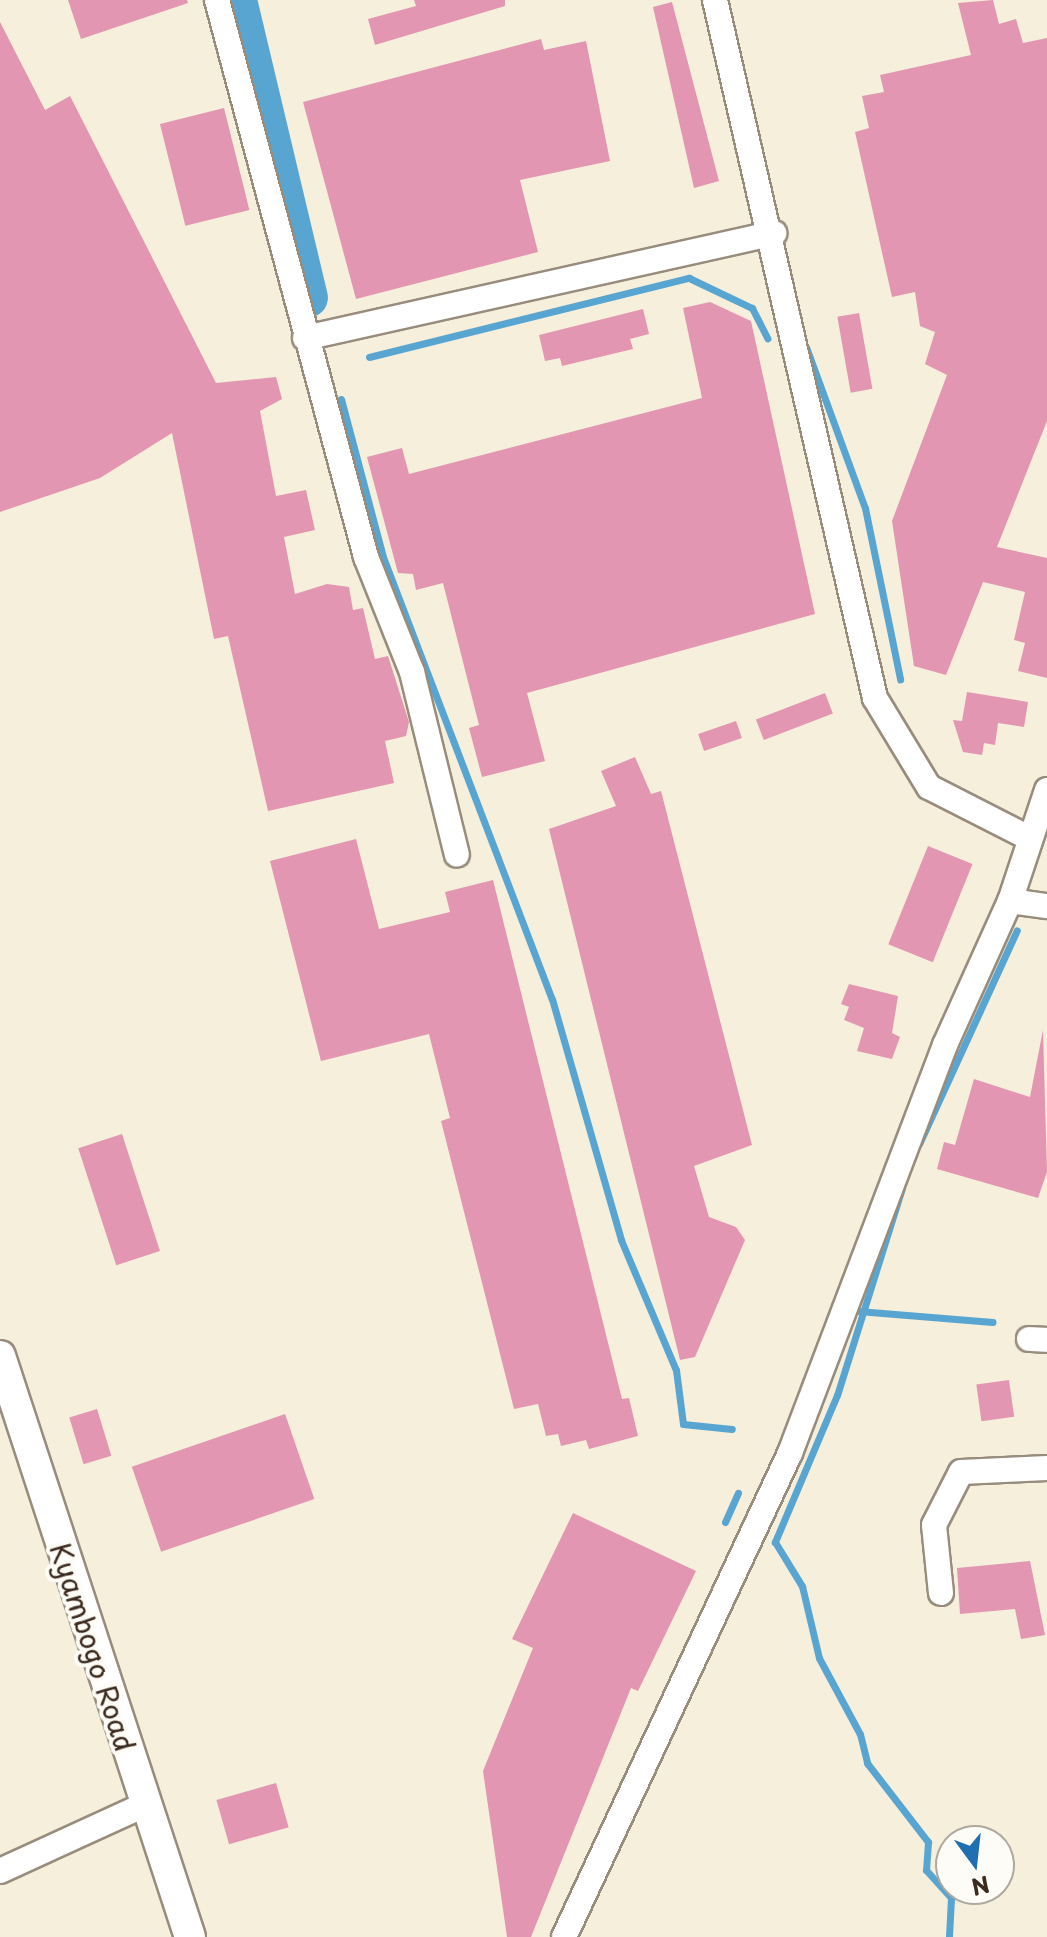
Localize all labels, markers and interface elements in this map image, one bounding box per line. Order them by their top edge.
street label: Kyambogo Road [43,1538,143,1756]
north arrow [935,1825,1015,1905]
text: N [968,1869,994,1905]

